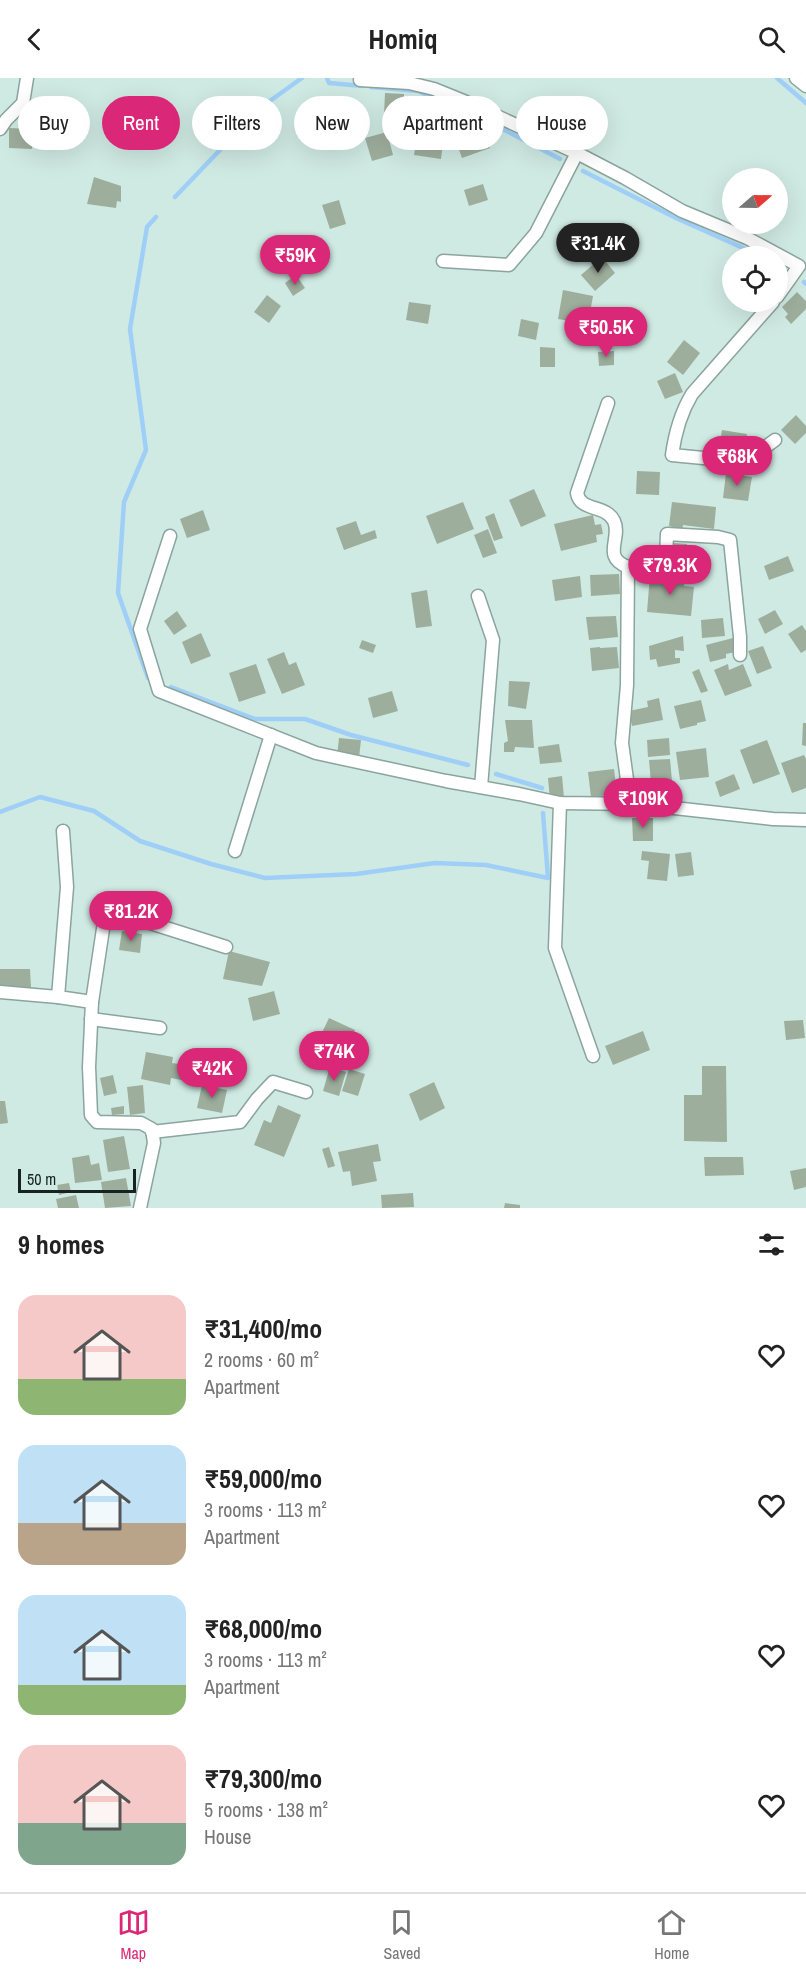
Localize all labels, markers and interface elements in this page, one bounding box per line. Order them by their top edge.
text: Homiq [369,21,437,57]
icon: back [18,23,51,56]
icon: search [755,23,788,56]
chip: Buy [18,96,90,150]
chip: Rent [102,96,180,150]
chip: Filters [192,96,282,150]
chip: New [294,96,370,150]
chip: Apartment [382,96,504,150]
chip: House [516,96,608,150]
north arrow [722,168,788,234]
map controls [722,168,788,312]
pin: ₹31.4K [549,223,647,274]
text: ₹31.4K [570,229,626,256]
pin: ₹59K [259,235,331,286]
text: ₹59K [274,241,316,268]
button: locate [722,246,788,312]
pin: ₹50.5K [557,307,655,358]
text: ₹50.5K [578,313,634,340]
pin: ₹68K [701,436,773,487]
text: ₹68K [716,442,758,469]
pin: ₹79.3K [621,545,719,596]
text: ₹79.3K [642,551,698,578]
pin: ₹109K [601,778,685,829]
text: ₹109K [618,784,668,811]
pin: ₹81.2K [82,891,180,942]
text: ₹81.2K [103,897,159,924]
pin: ₹74K [298,1031,370,1082]
text: ₹74K [313,1037,355,1064]
pin: ₹42K [176,1048,248,1099]
text: ₹42K [191,1054,233,1081]
scale bar [18,1166,136,1194]
text: 50 m [27,1168,56,1190]
text: 9 homes [18,1227,105,1262]
icon: filters [755,1228,788,1261]
text: ₹31,400/mo [204,1311,322,1346]
icon: home [66,1319,138,1391]
icon: heart [755,1339,788,1372]
text: 2 rooms · 60 m² [204,1346,319,1373]
text: Apartment [204,1373,280,1400]
text: ₹59,000/mo [204,1461,322,1496]
icon: home [66,1469,138,1541]
icon: heart [755,1489,788,1522]
text: 3 rooms · 113 m² [204,1496,327,1523]
text: Apartment [204,1523,280,1550]
text: ₹68,000/mo [204,1611,322,1646]
icon: home [66,1619,138,1691]
icon: heart [755,1639,788,1672]
text: 3 rooms · 113 m² [204,1646,327,1673]
text: Apartment [204,1673,280,1700]
text: ₹79,300/mo [204,1761,322,1796]
icon: home [66,1769,138,1841]
icon: heart [755,1789,788,1822]
text: 5 rooms · 138 m² [204,1796,328,1823]
text: House [204,1823,251,1850]
tab: Map [117,1906,150,1964]
tab: Saved [383,1906,421,1964]
tab: Home [654,1906,689,1964]

